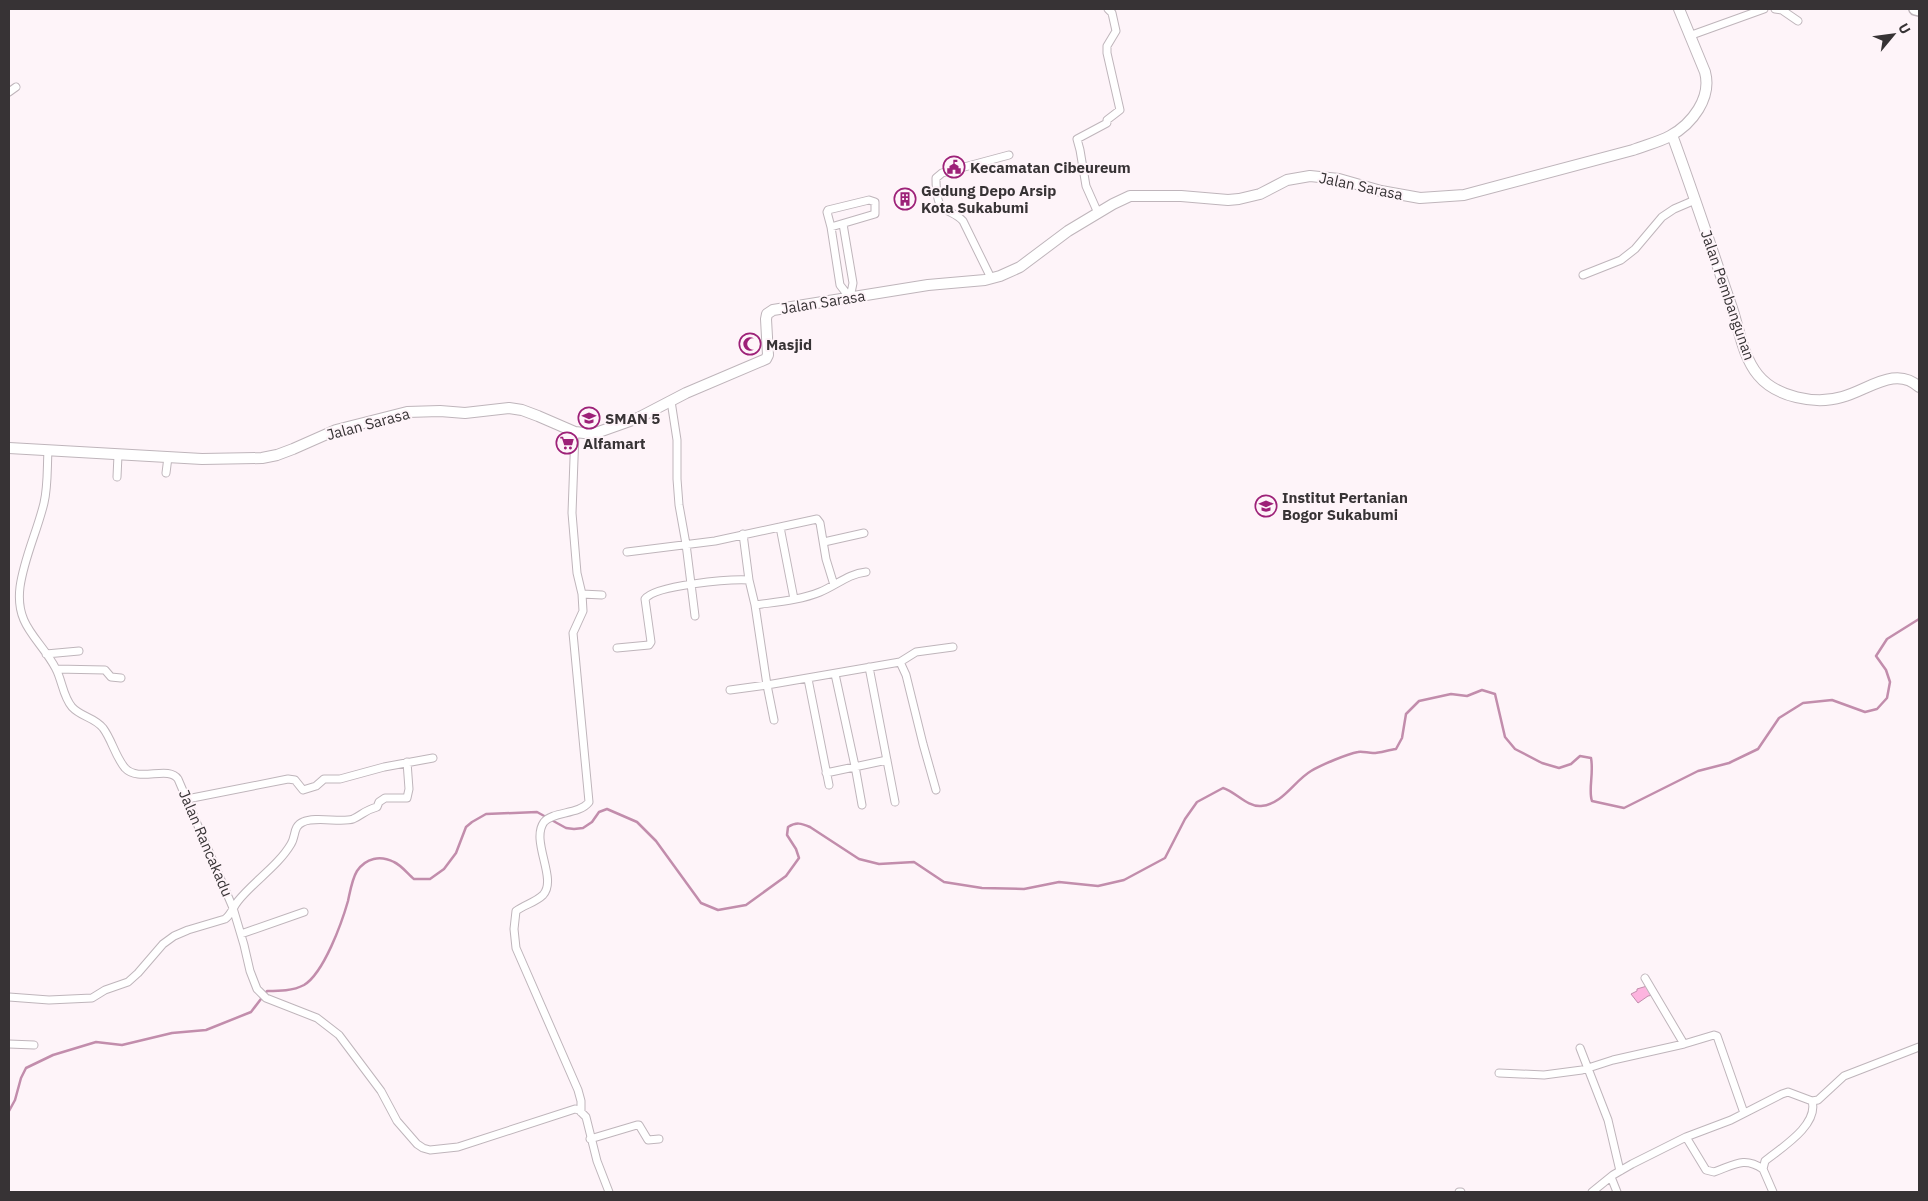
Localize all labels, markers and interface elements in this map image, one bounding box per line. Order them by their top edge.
north arrow [1868,10,1918,60]
text: U [1894,20,1915,37]
public building icon: Kecamatan Cibeureum [942,155,966,179]
place label: Kecamatan Cibeureum [970,158,1131,177]
street label: Jalan Sarasa [1317,168,1405,204]
place label: Gedung Depo Arsip Kota Sukabumi [921,181,1056,217]
building icon: Gedung Depo Arsip Kota Sukabumi [893,187,917,211]
street label: Jalan Pembangunan [1697,227,1759,363]
street label: Jalan Sarasa [779,286,867,318]
mosque icon: Masjid [738,332,762,356]
place label: Masjid [766,335,812,354]
street label: Jalan Sarasa [324,404,412,444]
school or university icon: SMAN 5 [577,406,601,430]
place label: SMAN 5 [605,409,660,428]
supermarket icon: Alfamart [555,431,579,455]
place label: Alfamart [583,434,646,453]
place label: Institut Pertanian Bogor Sukabumi [1282,488,1408,524]
school or university icon: Institut Pertanian Bogor Sukabumi [1254,494,1278,518]
street label: Jalan Rancakadu [175,787,237,899]

